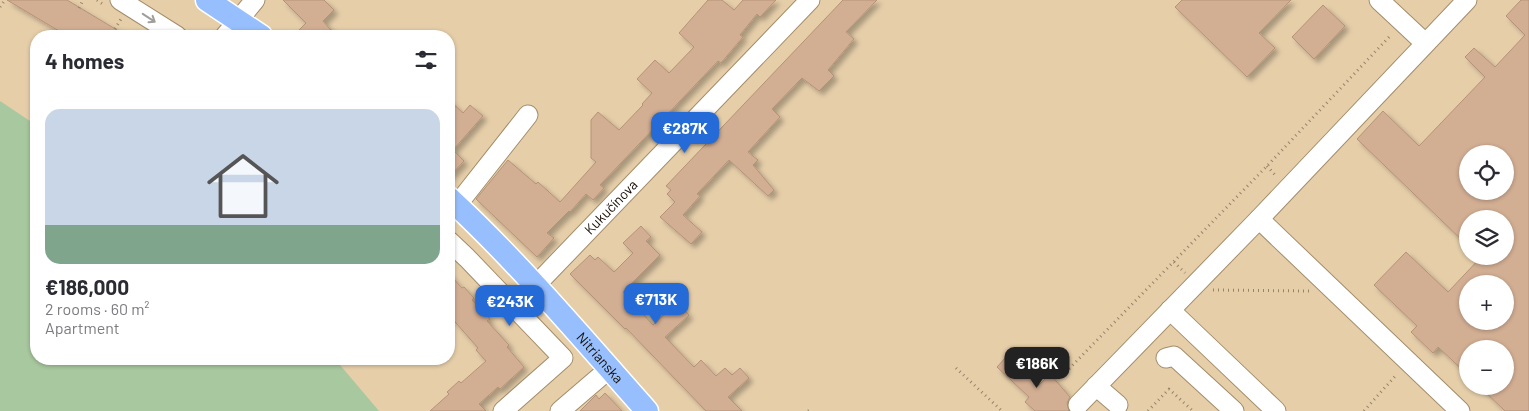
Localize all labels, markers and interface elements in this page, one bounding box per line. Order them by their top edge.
one-way arrow [141,13,155,23]
icon: filters [412,46,440,74]
text: 4 homes [45,48,124,73]
pin: €287K [650,112,720,154]
text: €287K [662,118,708,137]
icon: home [198,141,288,231]
map controls [1459,145,1514,395]
button: locate [1459,145,1514,200]
street label: Kukučínova [580,176,641,238]
button: layers [1459,210,1514,265]
text: €186,000 [45,274,129,299]
button: + [1459,275,1514,330]
pin: €713K [621,282,691,325]
pin: €243K [475,284,545,327]
text: €713K [635,289,677,308]
text: €243K [486,291,534,310]
text: 2 rooms · 60 m² [45,299,150,318]
text: Apartment [45,318,120,337]
street label: Nitrianska [573,328,627,386]
button: − [1459,340,1514,395]
pin: €186K [1002,346,1072,389]
text: €186K [1015,353,1059,372]

